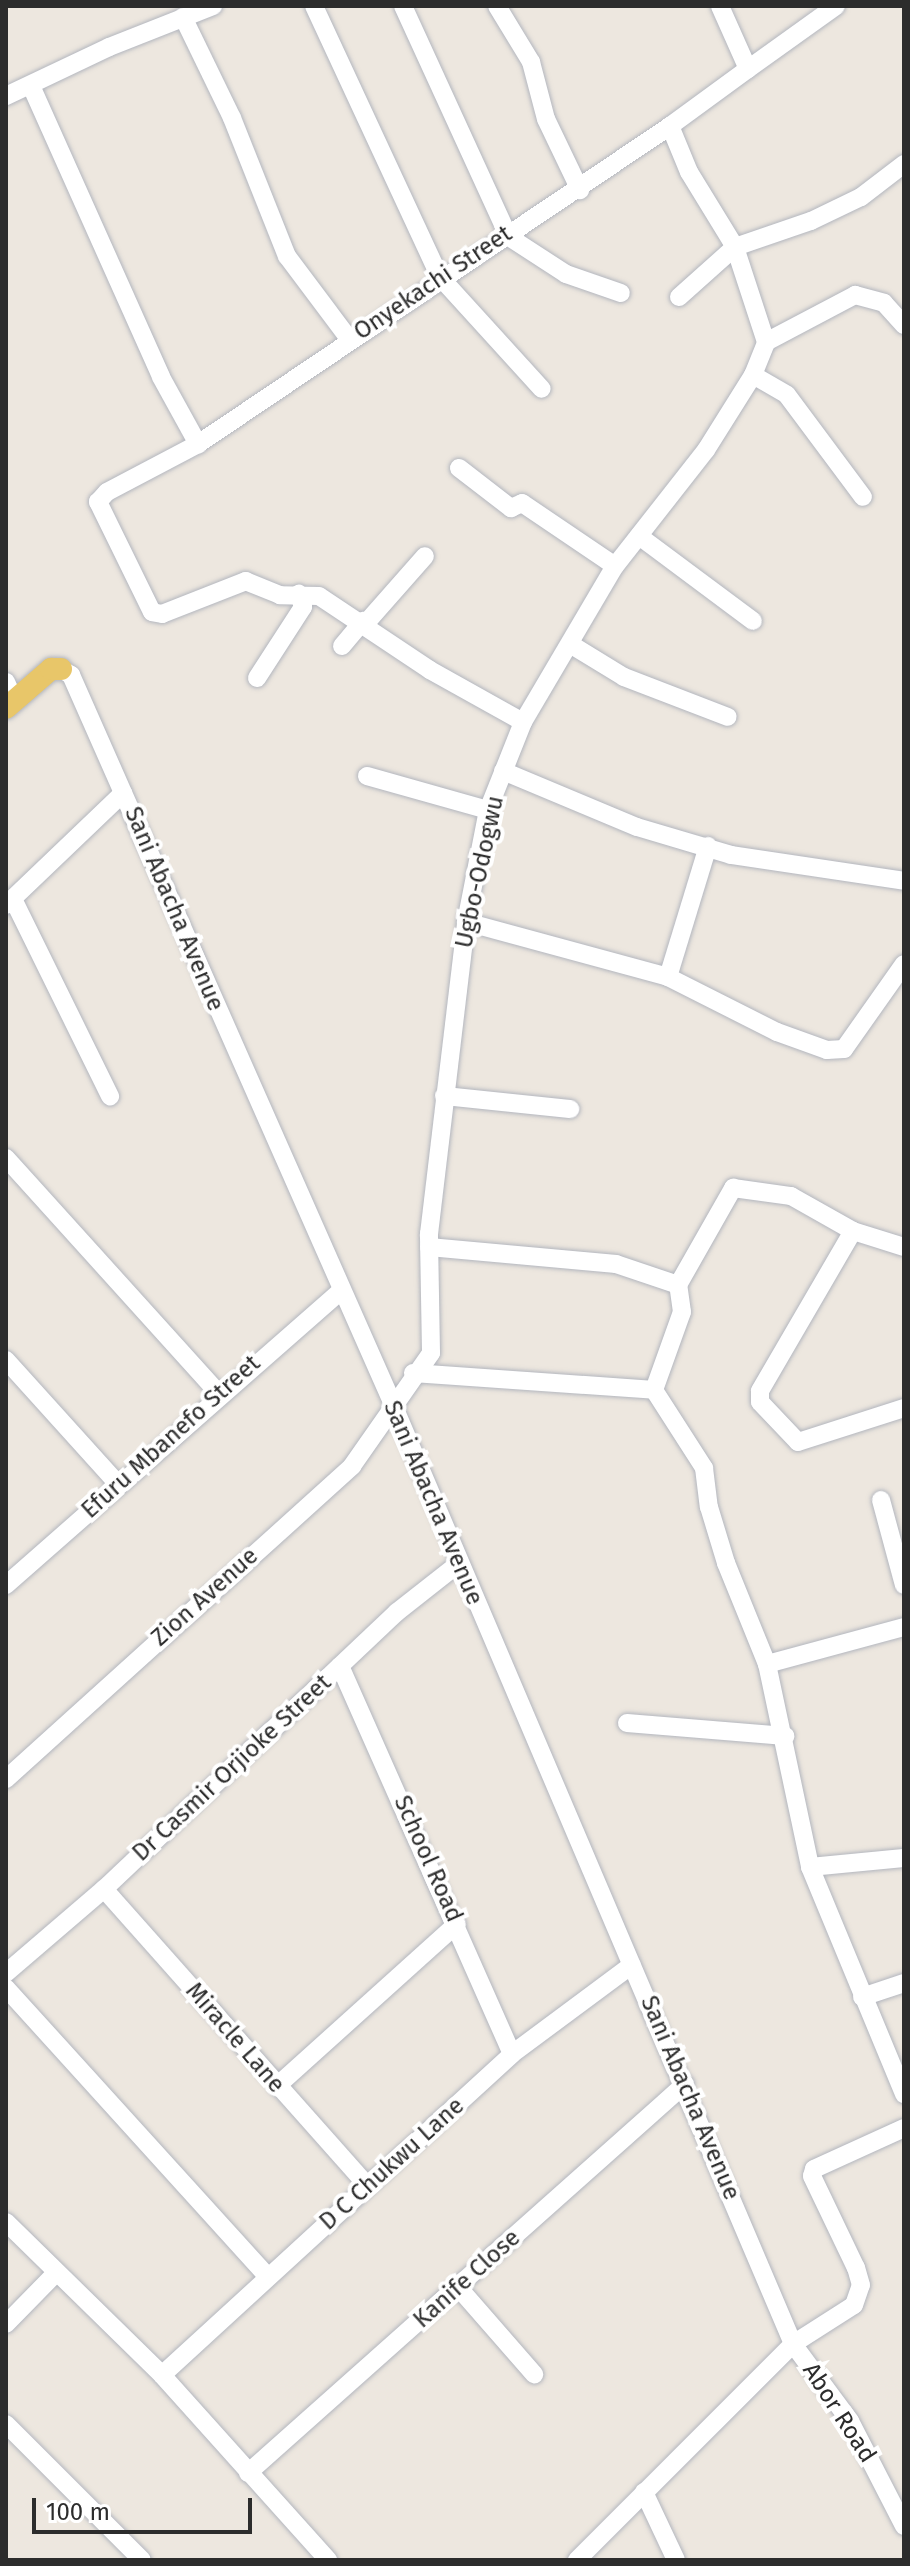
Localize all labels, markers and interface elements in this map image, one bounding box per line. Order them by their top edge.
street label: Onyekachi Street [349,220,517,346]
street label: Ugbo-Odogwu [450,793,510,951]
street label: Sani Abacha Avenue [118,803,230,1015]
street label: Efuru Mbanefo Street [76,1349,266,1525]
street label: Sani Abacha Avenue [377,1397,489,1609]
street label: Zion Avenue [146,1542,264,1652]
street label: Dr Casmir Orjioke Street [127,1668,337,1868]
street label: School Road [387,1791,469,1927]
street label: Miracle Lane [179,1977,291,2099]
street label: Sani Abacha Avenue [634,1992,746,2204]
street label: D C Chukwu Lane [314,2092,470,2236]
street label: Kanife Close [408,2224,526,2334]
street label: Abor Road [796,2358,882,2468]
scale bar [36,2482,256,2532]
text: 100 m [46,2498,110,2526]

